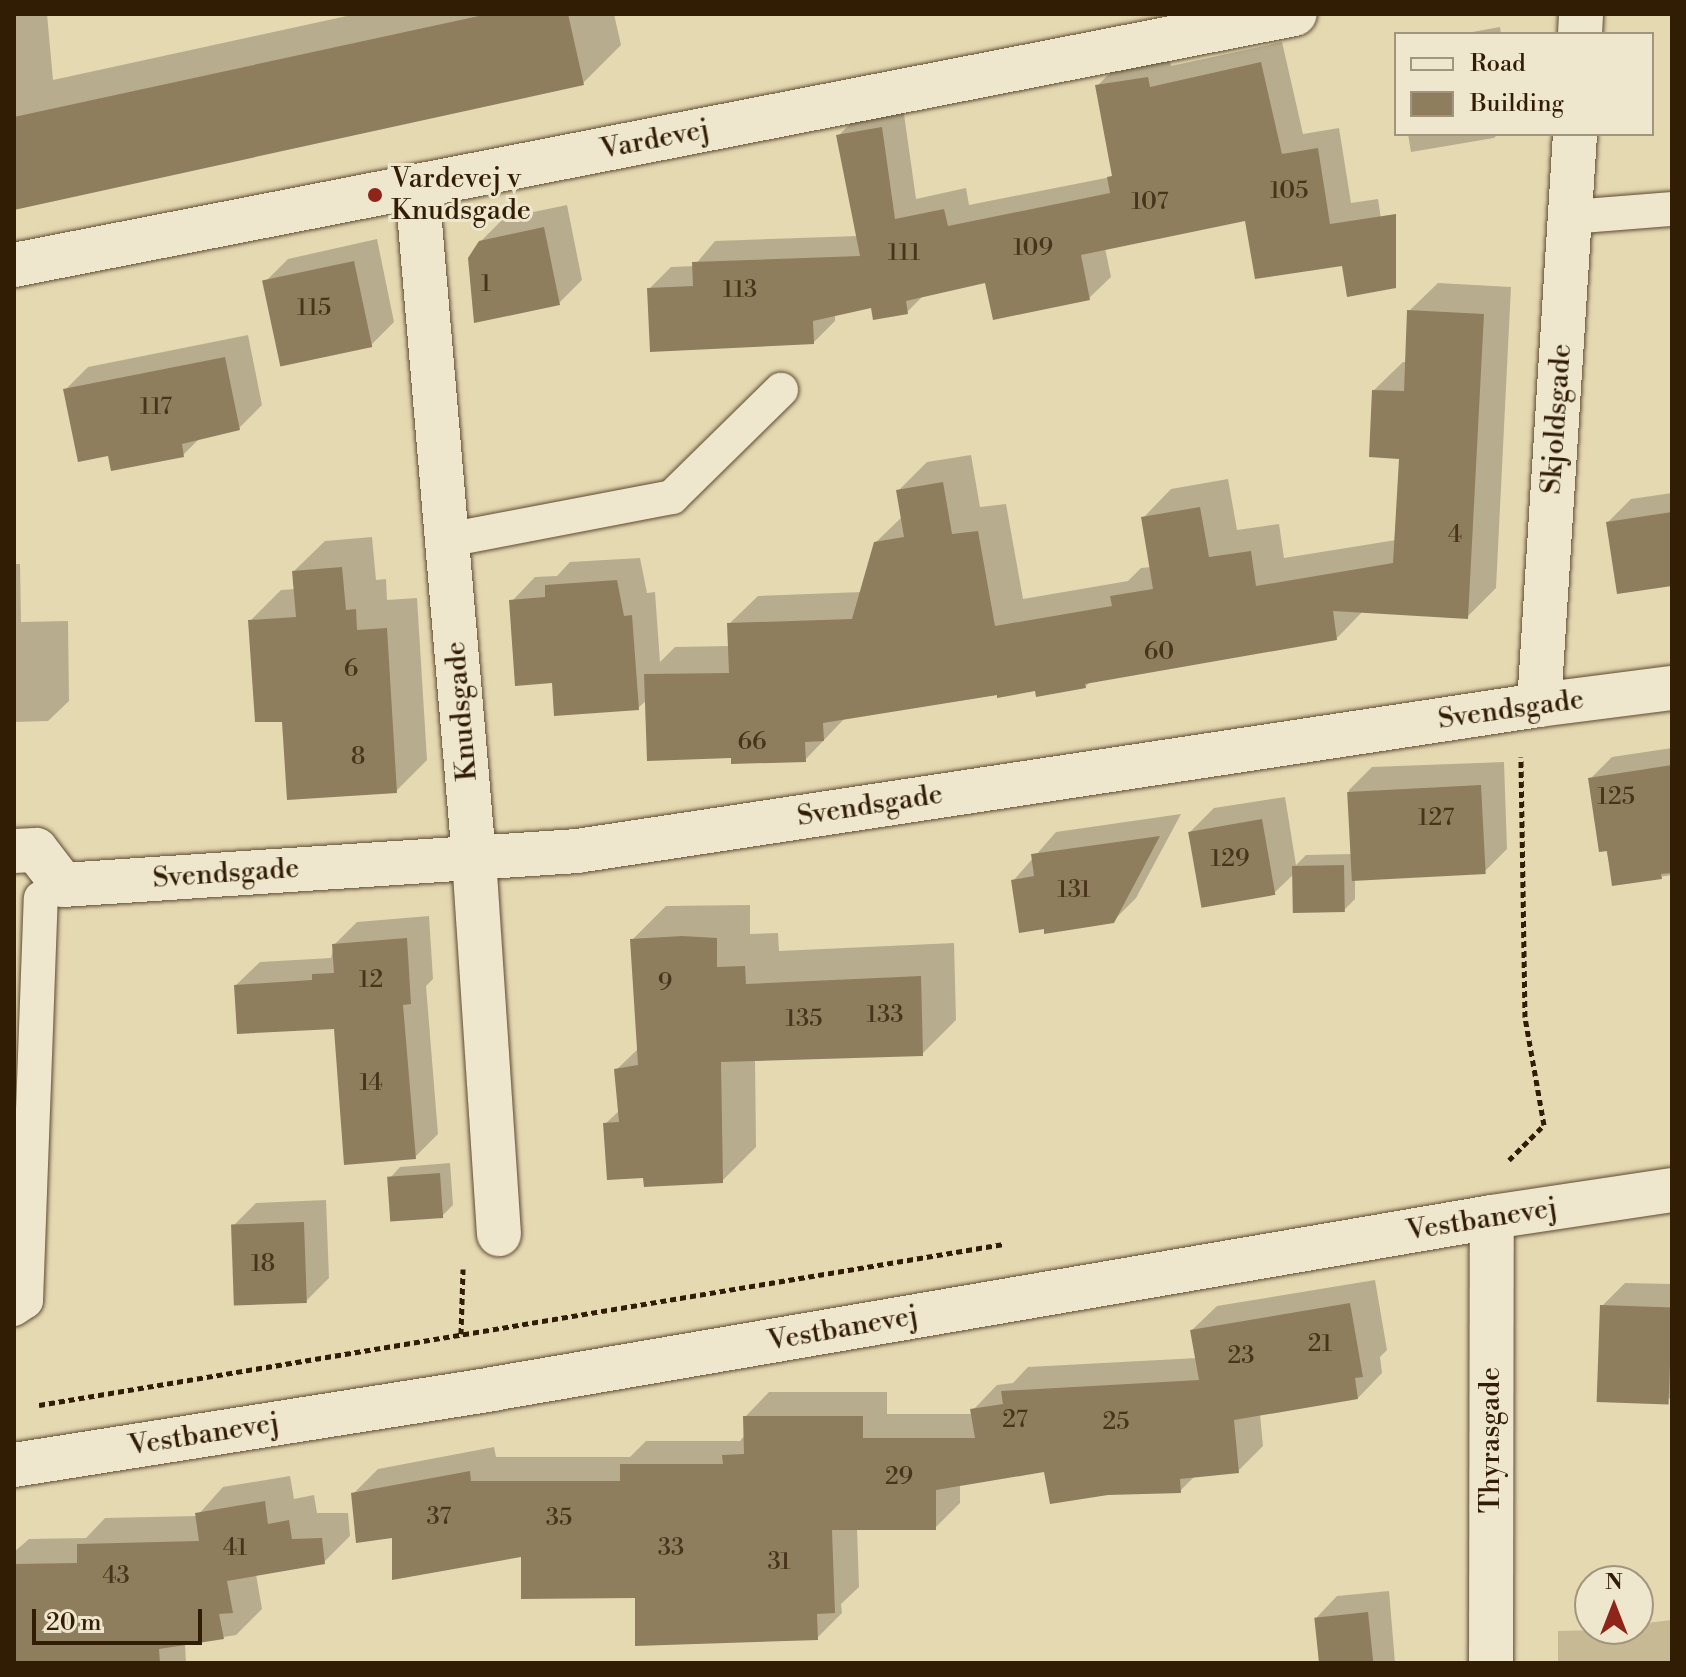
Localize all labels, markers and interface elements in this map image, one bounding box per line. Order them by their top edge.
legend [1394,32,1654,136]
text: Road [1470,49,1526,79]
text: Building [1470,89,1564,119]
street label: Vardevej [598,113,712,167]
place label: Vardevej v Knudsgade [391,162,531,228]
house number: 105 [1270,178,1308,206]
marker: Vardevej v Knudsgade [366,186,384,204]
house number: 107 [1131,189,1169,217]
house number: 109 [1013,235,1053,263]
house number: 111 [888,240,920,268]
house number: 1 [481,271,491,299]
house number: 113 [723,277,757,305]
house number: 115 [297,295,331,323]
street label: Skjoldsgade [1535,343,1579,495]
house number: 117 [140,394,172,422]
house number: 4 [1448,522,1462,550]
house number: 60 [1144,639,1174,667]
street label: Knudsgade [439,640,485,782]
house number: 6 [344,656,358,684]
street label: Svendsgade [1436,683,1586,737]
house number: 66 [737,729,767,757]
house number: 8 [351,744,365,772]
street label: Svendsgade [795,778,945,834]
house number: 125 [1597,784,1635,812]
house number: 127 [1418,805,1454,833]
house number: 129 [1210,846,1250,874]
street label: Svendsgade [152,852,300,896]
house number: 131 [1057,877,1091,905]
house number: 12 [359,967,383,995]
house number: 9 [658,970,672,998]
house number: 133 [867,1002,903,1030]
house number: 135 [786,1006,822,1034]
house number: 14 [359,1070,383,1098]
street label: Vestbanevej [1404,1191,1560,1249]
house number: 18 [251,1251,275,1279]
street label: Vestbanevej [765,1299,921,1359]
house number: 21 [1308,1331,1332,1359]
house number: 23 [1228,1343,1254,1371]
street label: Thyrasgade [1474,1367,1508,1513]
street label: Vestbanevej [126,1406,282,1464]
house number: 27 [1002,1407,1028,1435]
house number: 25 [1103,1409,1129,1437]
house number: 29 [885,1464,913,1492]
house number: 37 [427,1504,451,1532]
house number: 35 [546,1505,572,1533]
house number: 41 [223,1535,247,1563]
house number: 33 [658,1535,684,1563]
house number: 31 [767,1549,791,1577]
house number: 43 [102,1563,130,1591]
north arrow [1574,1565,1654,1645]
text: N [1605,1569,1623,1596]
scale bar [36,1593,206,1643]
text: 20 m [46,1608,102,1638]

